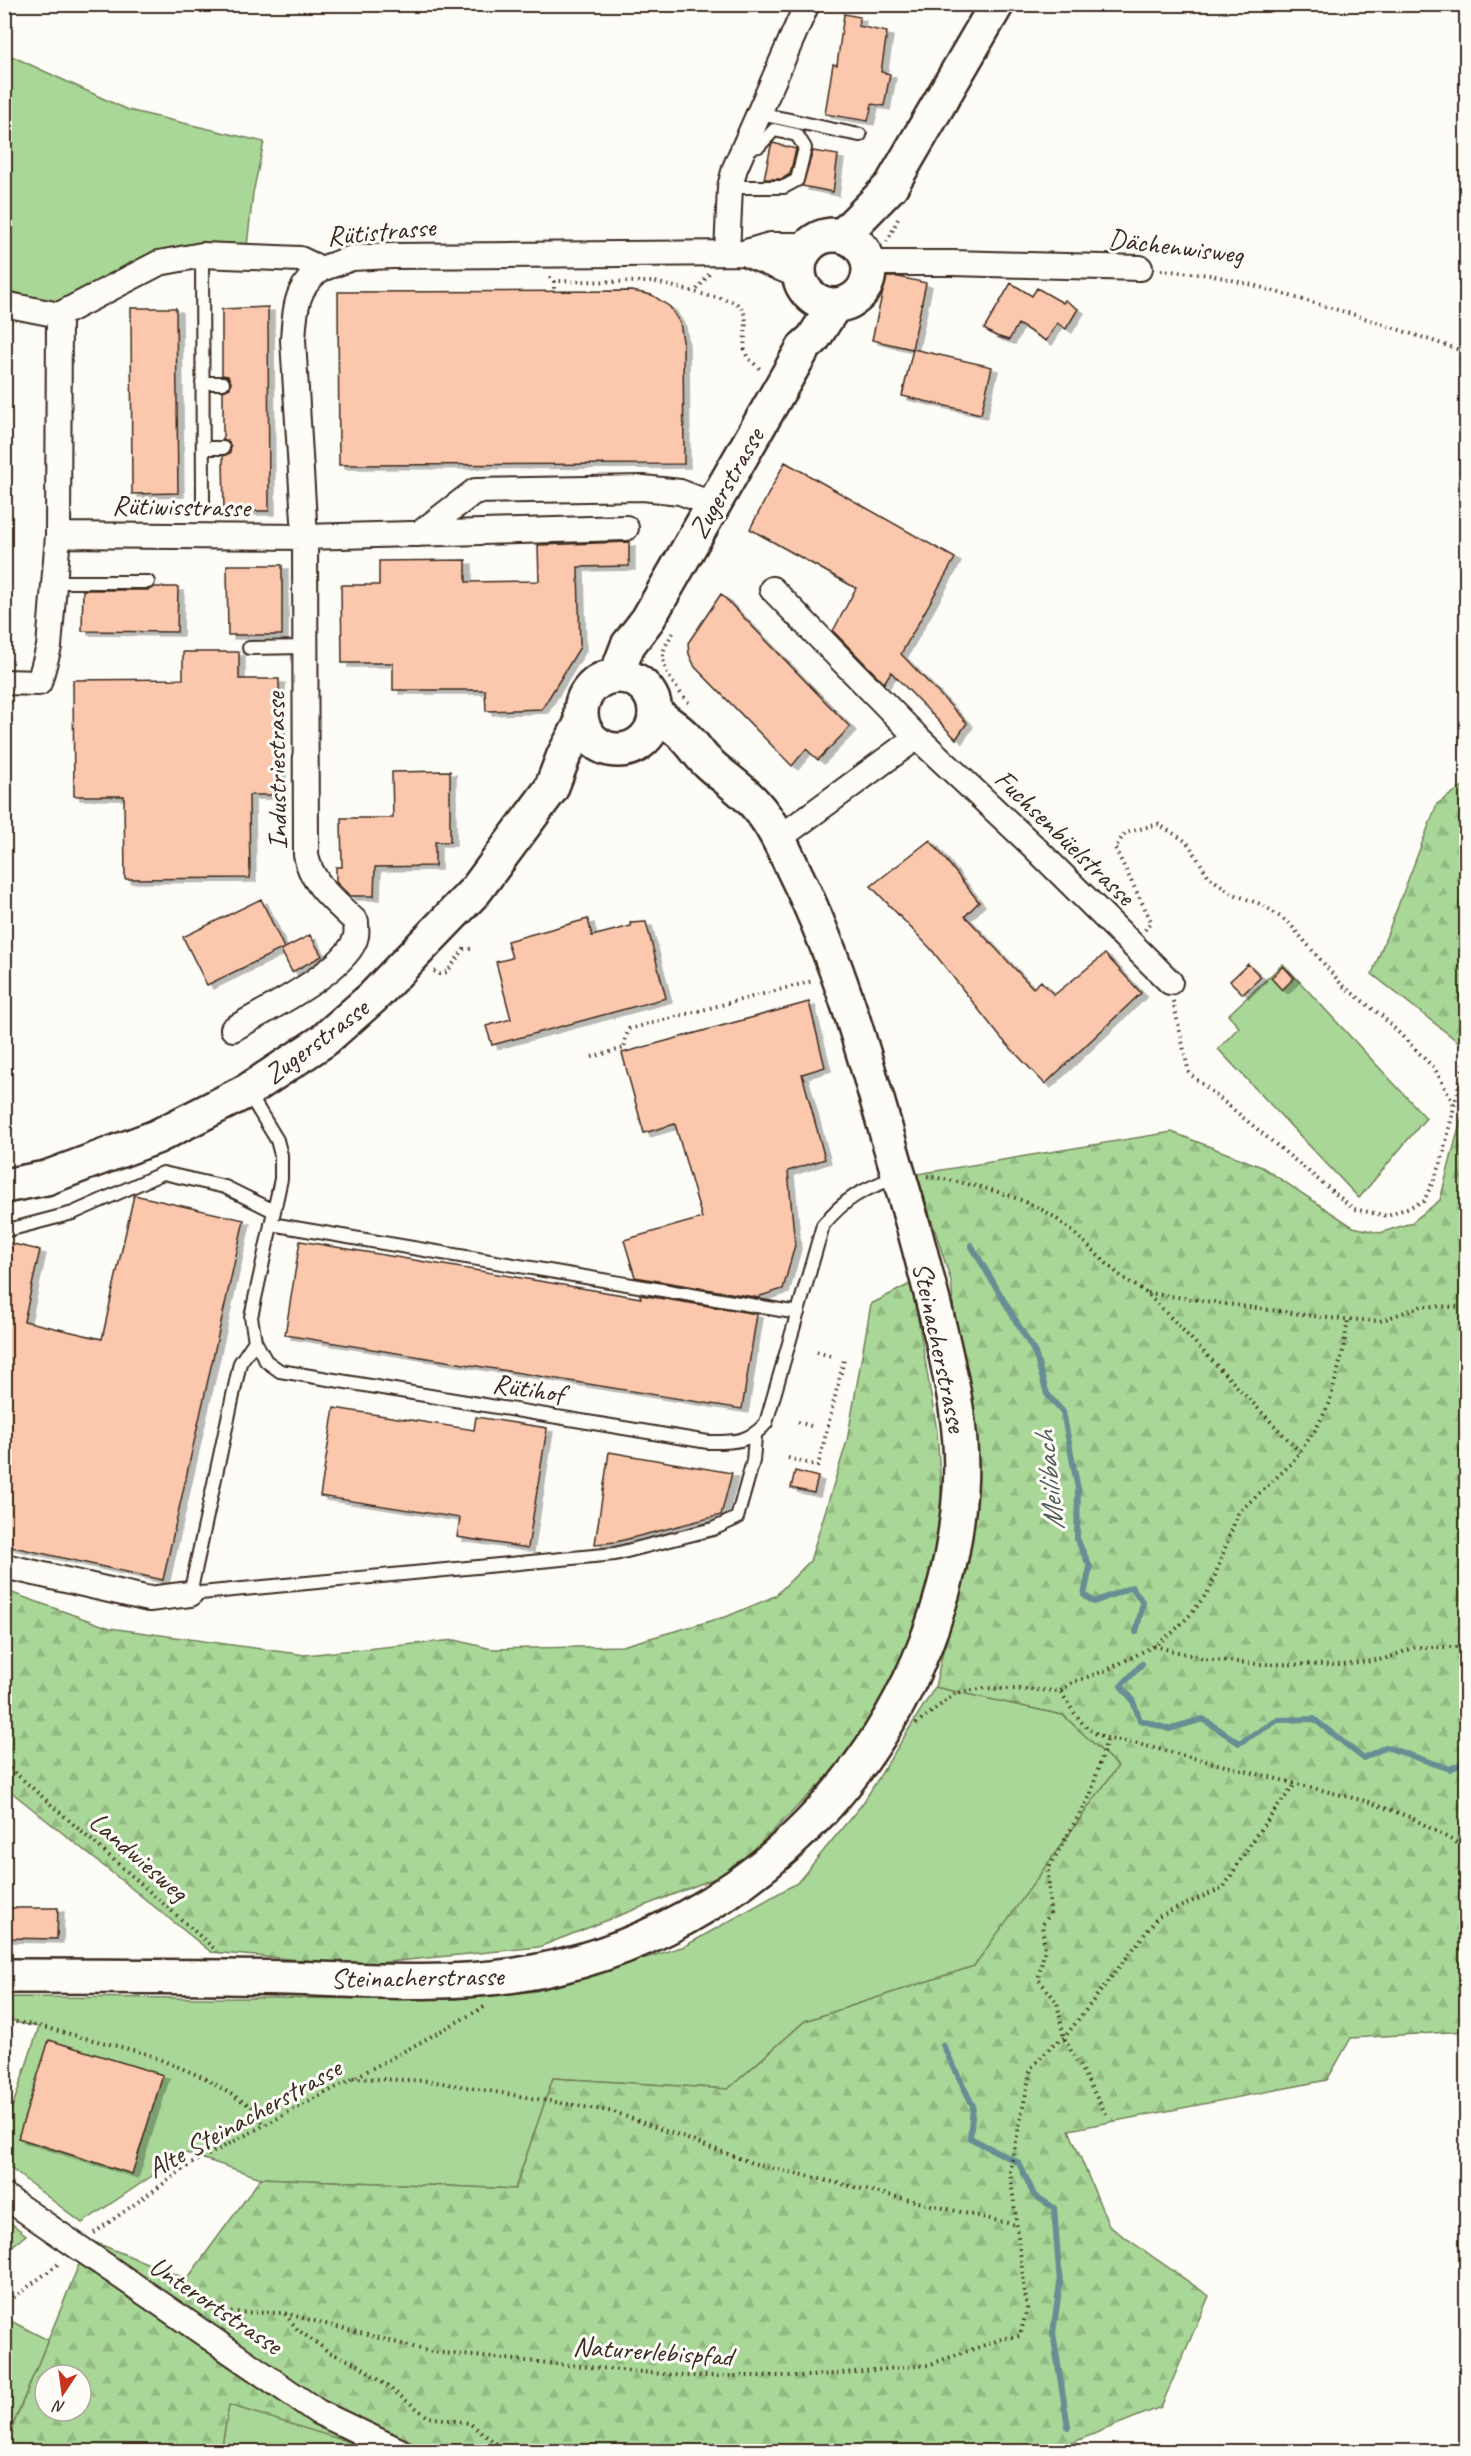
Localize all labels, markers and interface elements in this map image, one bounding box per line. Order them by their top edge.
street label: Rütistrasse [325,209,438,253]
street label: Dächenwisweg [1107,220,1246,272]
street label: Zugerstrasse [680,420,773,545]
street label: Rütiwisstrasse [112,487,252,525]
street label: Industriestrasse [257,690,295,850]
street label: Fuchsenbüelstrasse [988,761,1144,914]
street label: Zugerstrasse [257,989,377,1092]
street label: Steinacherstrasse [905,1259,975,1437]
street label: Rütihof [490,1365,572,1412]
water label: Meilibach [1025,1428,1073,1532]
street label: Landwiesweg [82,1804,197,1910]
street label: Steinacherstrasse [330,1958,506,1996]
street label: Alte Steinacherstrasse [141,2049,349,2186]
street label: Unterortstrasse [143,2248,291,2363]
street label: Naturerlebispfad [572,2328,738,2374]
north arrow [33,2363,93,2423]
text: N [50,2395,67,2417]

